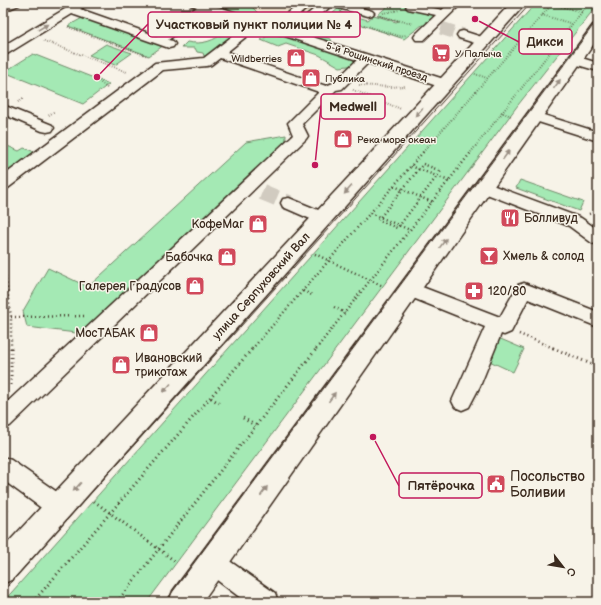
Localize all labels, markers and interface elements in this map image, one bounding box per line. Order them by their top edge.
callout: Участковый пункт полиции № 4 [148,12,360,37]
text: Участковый пункт полиции № 4 [156,17,353,33]
one-way arrow [38,23,48,31]
callout: Дикси [519,29,572,54]
text: Дикси [526,34,564,50]
street label: 5-й Рощинский проезд [324,40,429,84]
supermarket icon: У Палыча [430,42,452,64]
shop icon: Wildberries [285,47,307,69]
place label: У Палыча [455,48,502,60]
place label: Wildberries [231,53,282,65]
shop icon: Публика [300,67,322,89]
place label: Публика [325,73,365,85]
one-way arrow [553,79,561,90]
callout: Medwell [321,94,385,119]
text: Medwell [329,99,377,115]
one-way arrow [414,107,424,117]
shop icon: Река море океан [332,128,354,150]
place label: Река море океан [357,134,436,146]
one-way arrow [502,150,510,161]
one-way arrow [343,185,353,195]
restaurant icon: Болливуд [499,207,521,229]
place label: Болливуд [524,211,579,226]
shop icon: КофеМаг [247,213,269,235]
place label: КофеМаг [191,217,244,232]
street label: улица Серпуховский Вал [209,230,314,343]
one-way arrow [439,238,447,248]
bar icon: Хмель & солод [478,245,500,267]
shop icon: Бабочка [216,246,238,268]
place label: Хмель & солод [503,249,585,264]
place label: Бабочка [165,250,213,265]
shop icon: Галерея Градусов [184,275,206,297]
place label: Галерея Градусов [79,279,182,294]
pharmacy icon: 120/80 [463,280,485,302]
place label: 120/80 [488,284,526,299]
shop icon: МосТАБАК [138,322,160,344]
place label: МосТАБАК [75,326,135,341]
place label: Ивановский трикотаж [135,351,203,380]
shop icon: Ивановский трикотаж [110,354,132,376]
one-way arrow [163,383,172,394]
one-way arrow [328,392,336,402]
place label: Посольство Боливии [510,468,585,501]
callout: Пятёрочка [399,473,482,498]
public building icon: Посольство Боливии [485,473,507,495]
text: Пятёрочка [408,478,475,494]
one-way arrow [73,482,82,492]
one-way arrow [260,486,268,497]
north arrow [543,547,583,587]
text: С [563,565,579,579]

